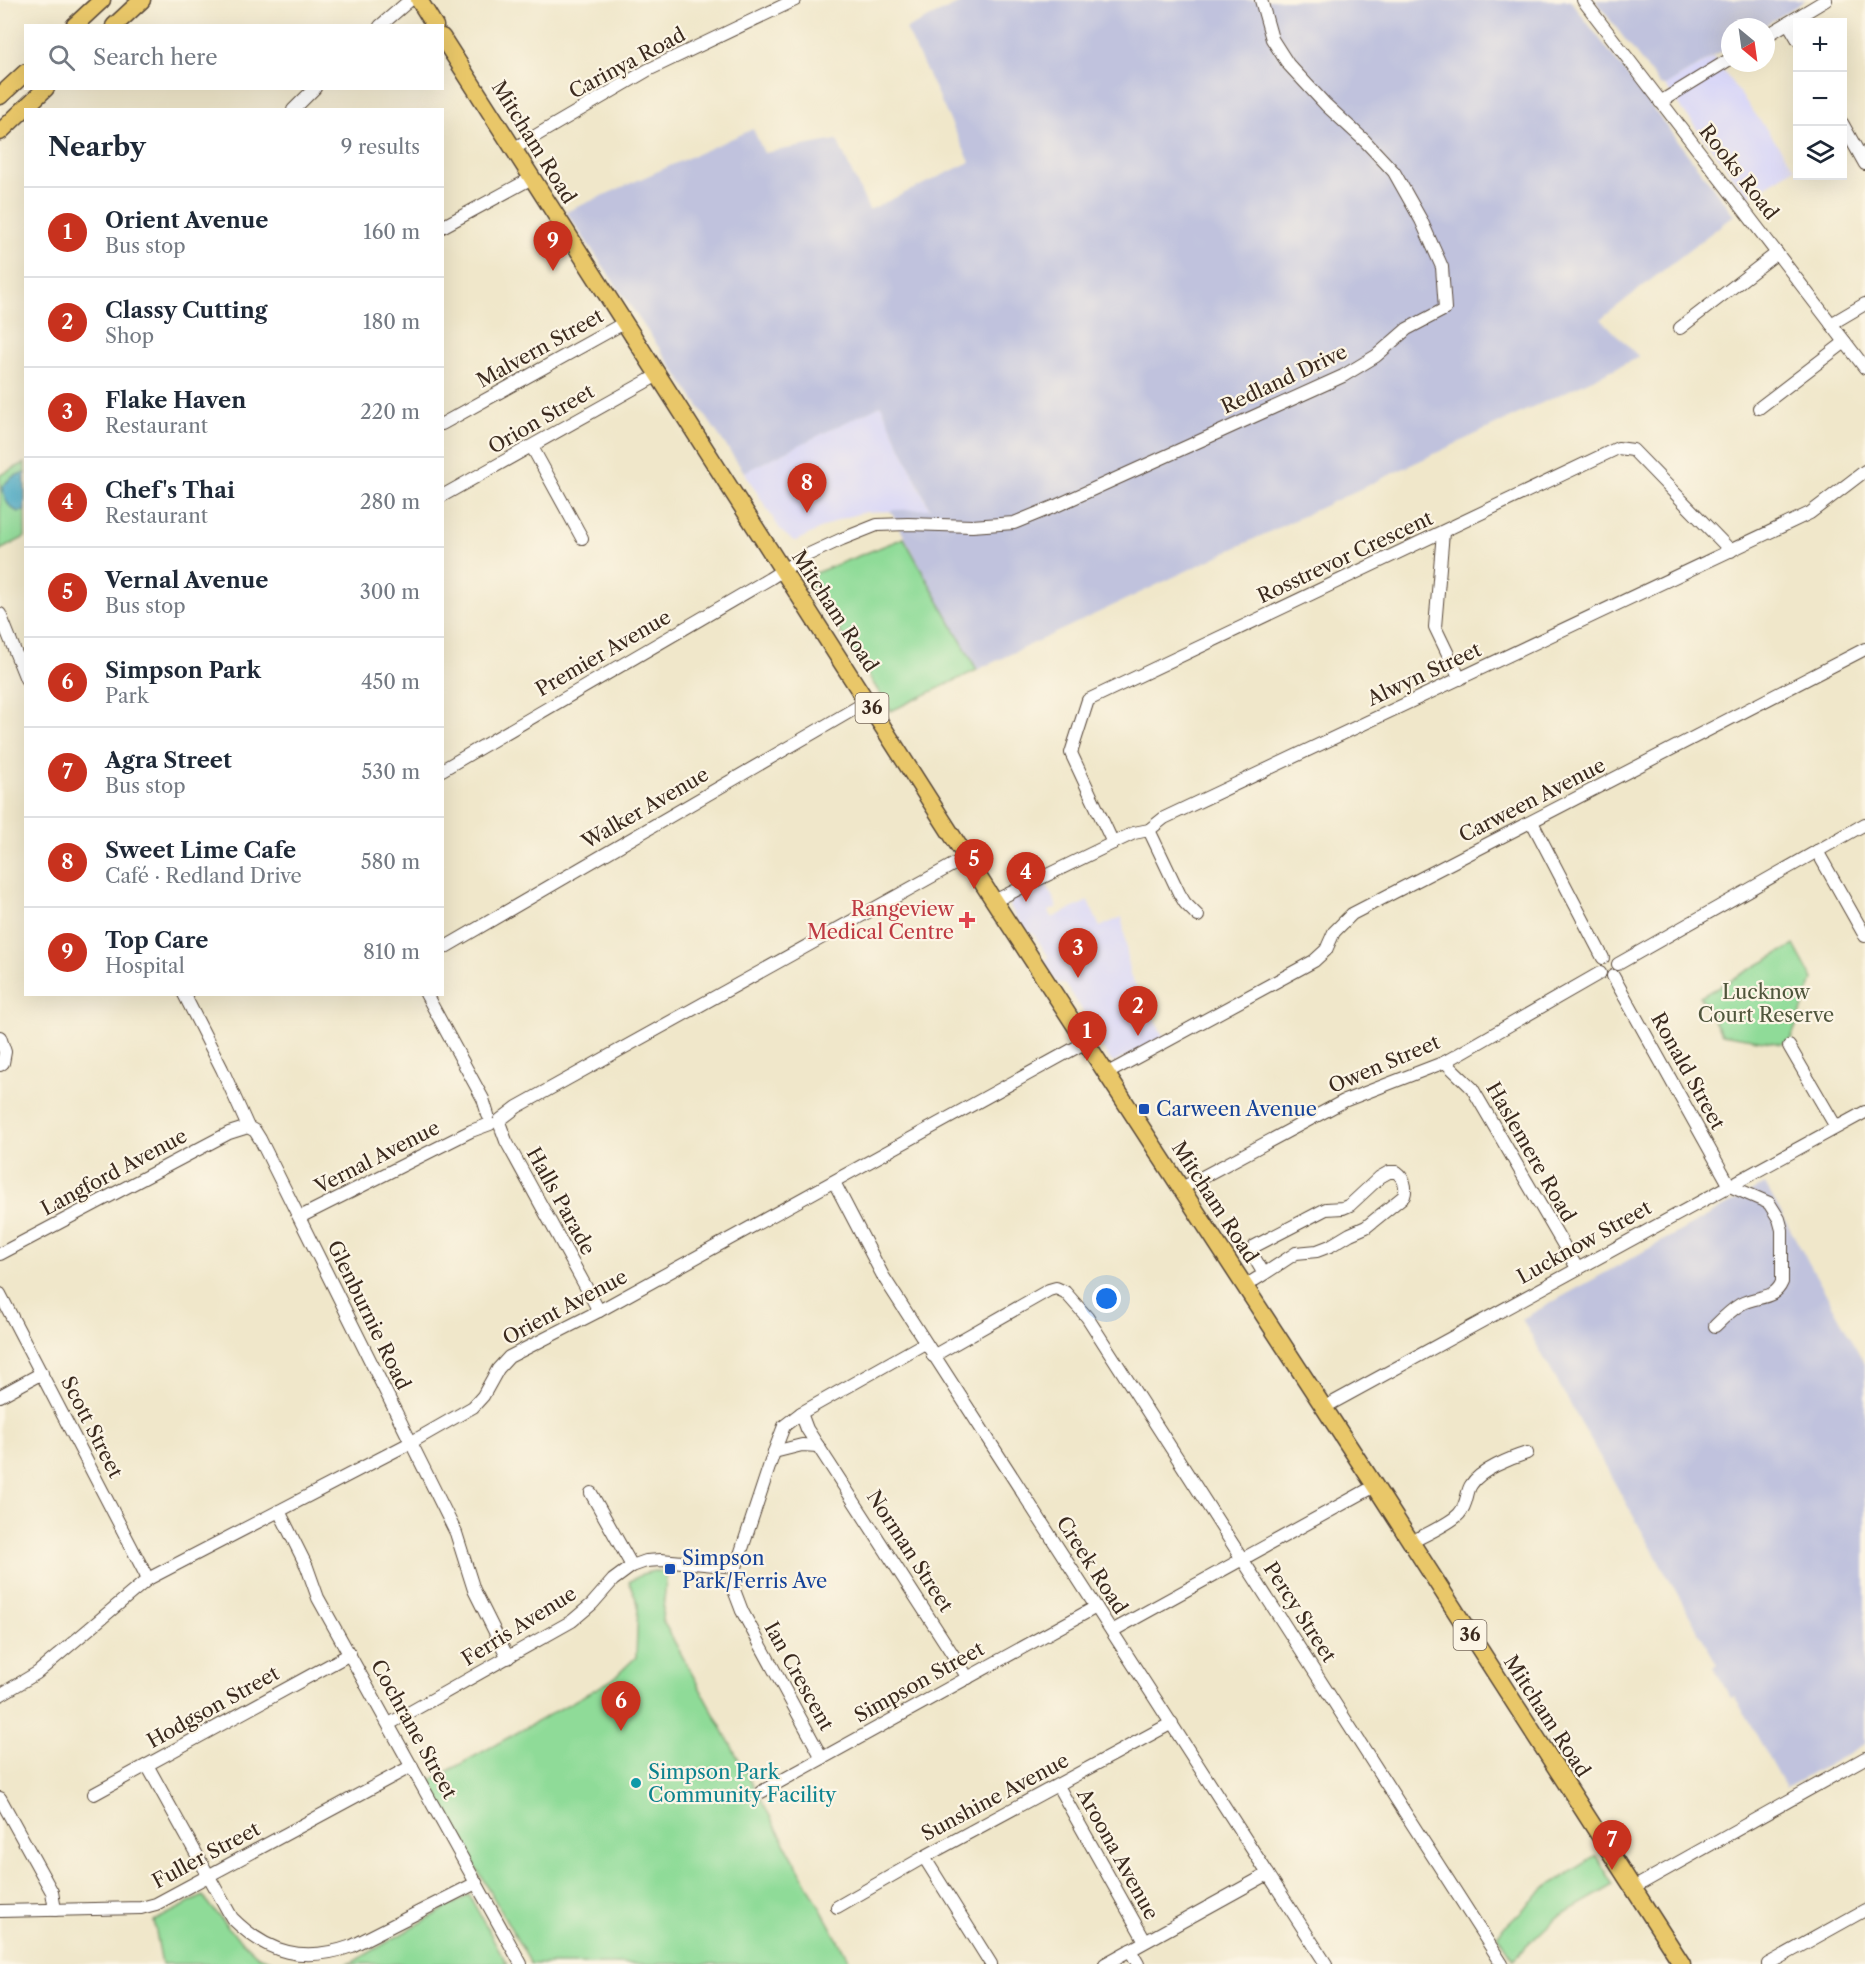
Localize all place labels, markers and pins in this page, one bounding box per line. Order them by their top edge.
pin: 9 [534,222,572,271]
pin: 8 [788,464,826,513]
pin: 5 [954,840,994,889]
pin: 4 [1006,852,1046,902]
place label: Rangeview Medical Centre [807,897,954,944]
marker: Rangeview Medical Centre [958,911,976,929]
pin: 3 [1058,928,1098,978]
pin: 2 [1118,986,1158,1036]
pin: 1 [1068,1012,1106,1061]
place label: Carween Avenue [1156,1097,1317,1121]
marker: Carween Avenue [1137,1102,1151,1116]
place label: Simpson Park/Ferris Ave [682,1546,827,1593]
marker: Simpson Park/Ferris Ave [663,1562,677,1576]
pin: 6 [602,1682,640,1731]
place label: Simpson Park Community Facility [648,1760,837,1807]
marker: Simpson Park Community Facility [629,1776,643,1790]
pin: 7 [1592,1820,1632,1870]

